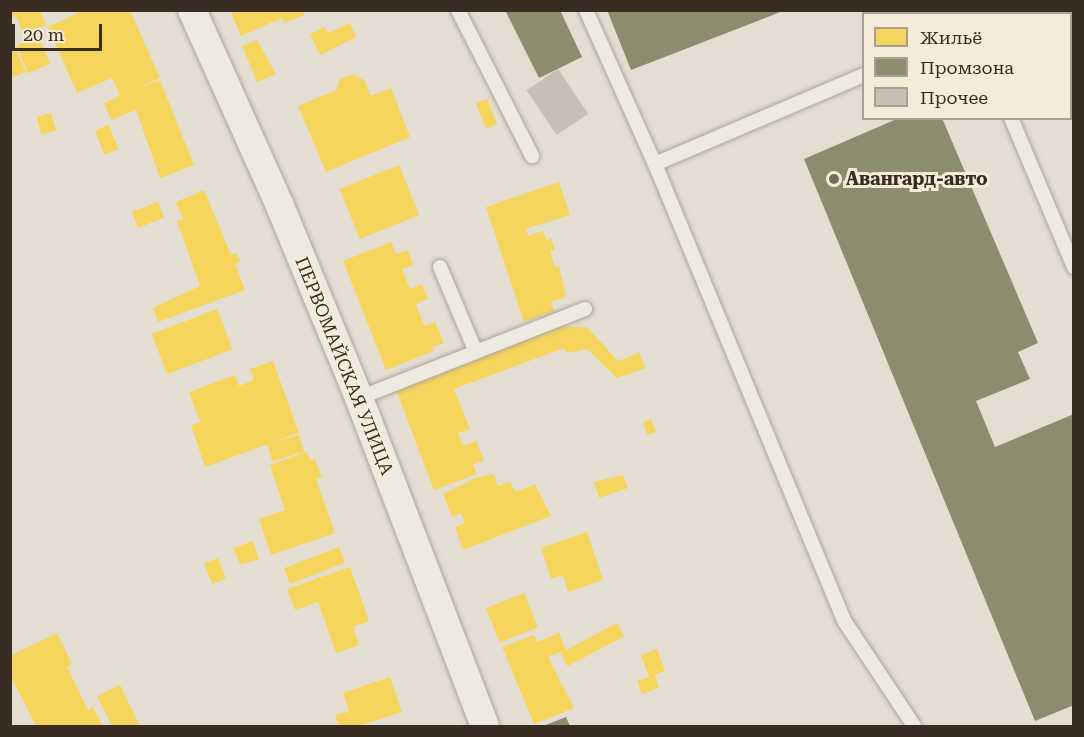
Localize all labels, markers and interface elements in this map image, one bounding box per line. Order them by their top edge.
scale bar [15,12,105,50]
legend [862,12,1072,120]
text: 20 m [23,24,64,45]
text: Жильё [920,27,982,48]
text: Промзона [920,57,1014,78]
text: Прочее [920,87,988,108]
place label: Авангард-авто [846,168,988,190]
marker: Авангард-авто [827,172,841,186]
street label: ПЕРВОМАЙСКАЯ УЛИЦА [290,254,398,478]

